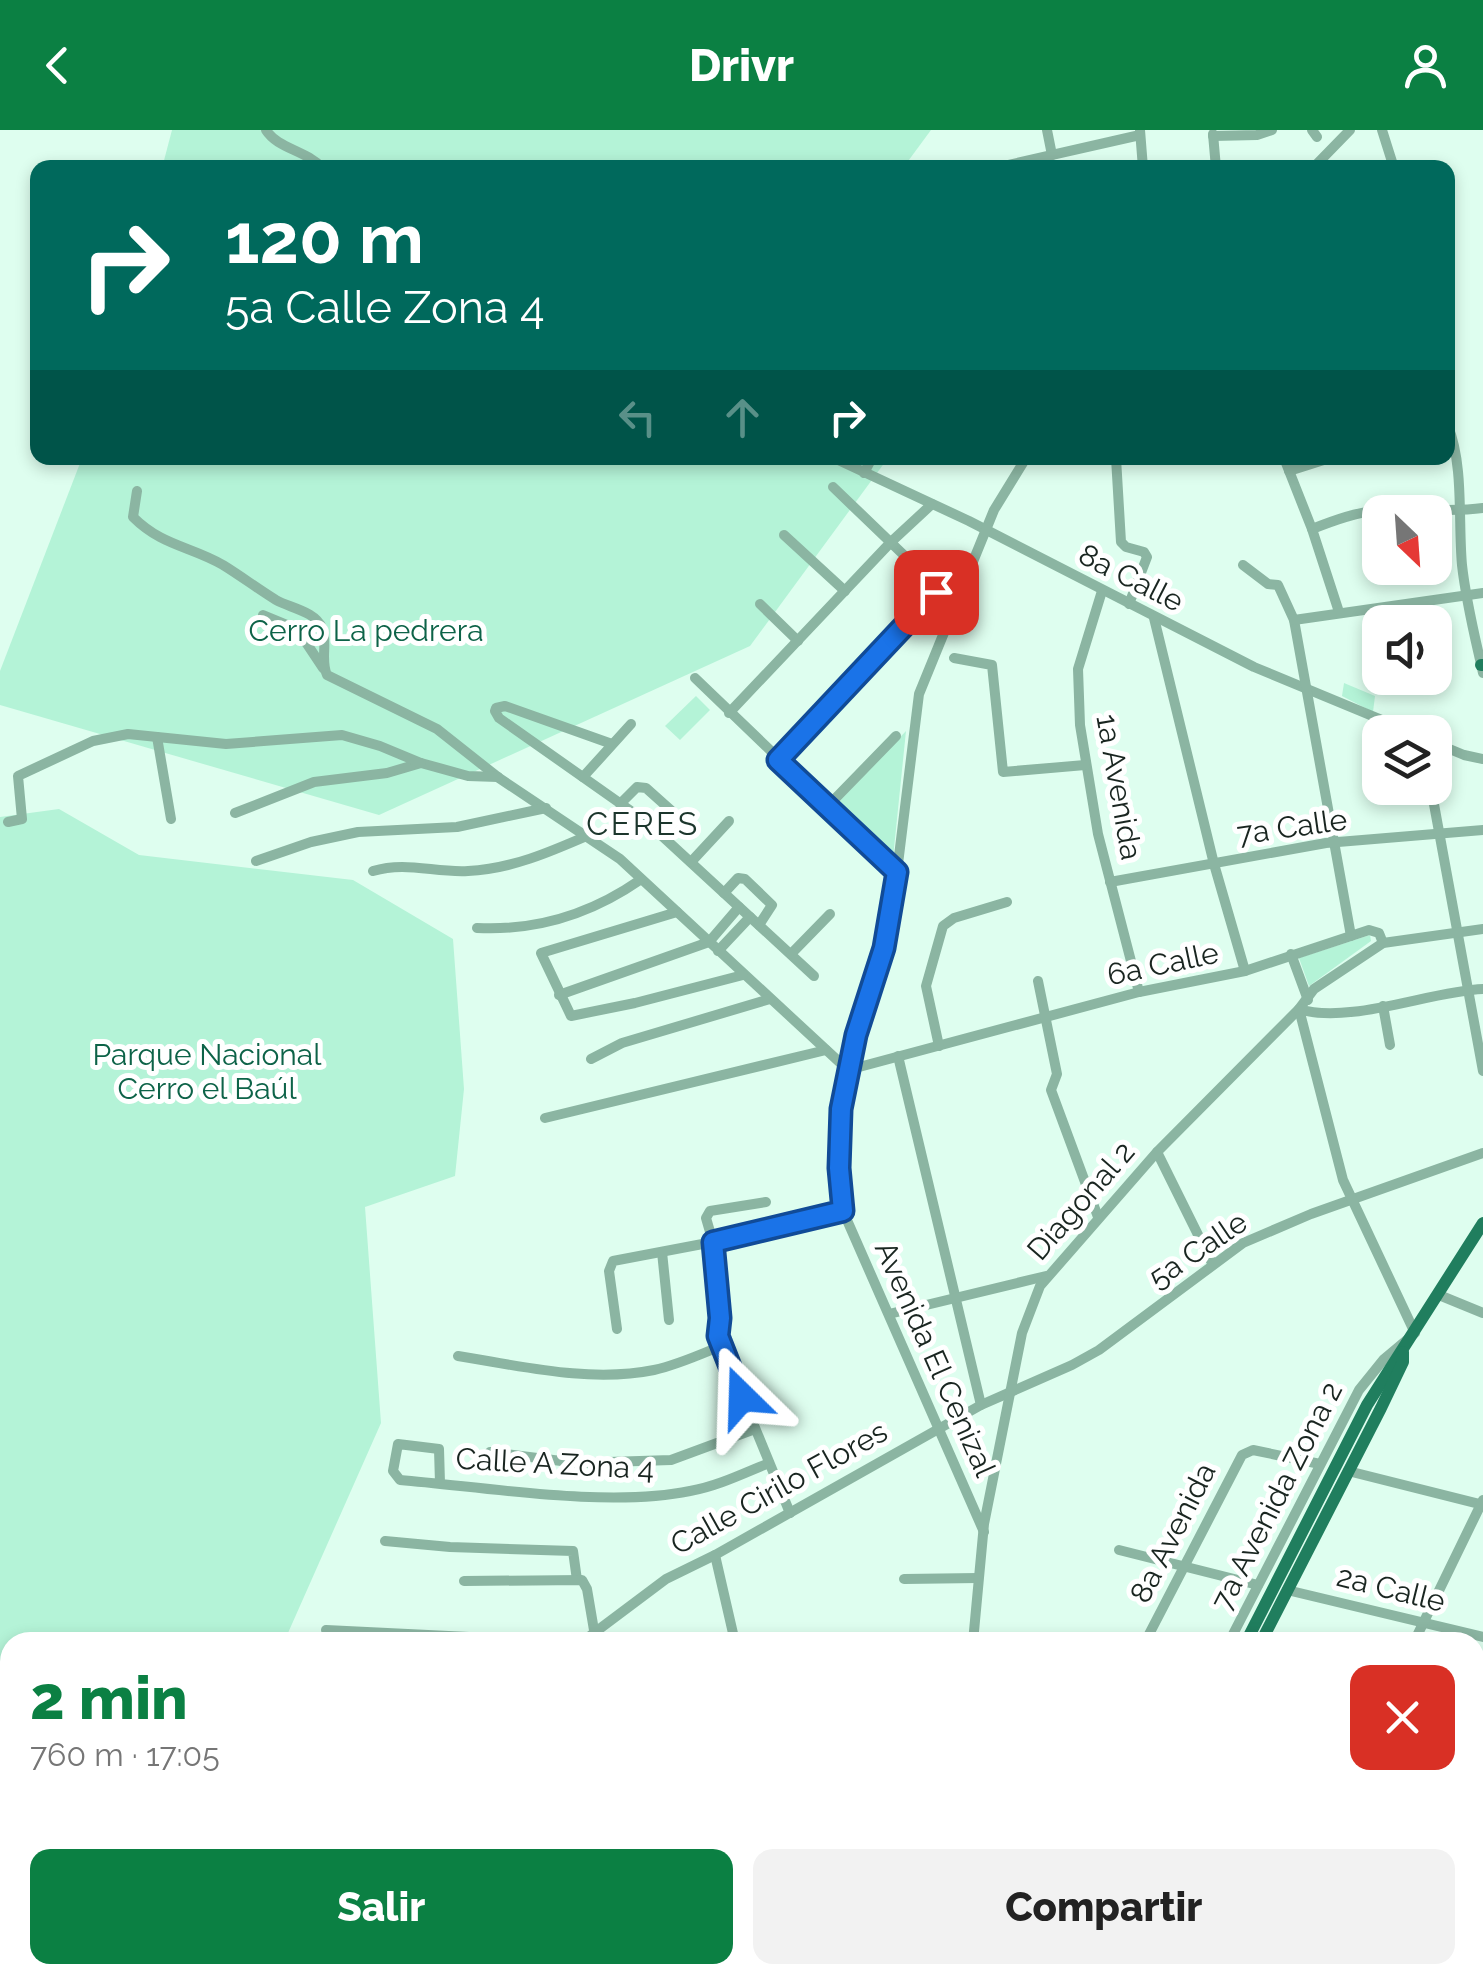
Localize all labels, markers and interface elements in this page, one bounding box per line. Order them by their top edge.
icon: back [30,38,85,93]
icon: person [1398,38,1453,93]
text: Drivr [689,39,794,92]
text: 120 m [225,197,424,279]
icon: right [60,200,190,330]
text: 5a Calle Zona 4 [225,281,544,334]
icon: left [610,390,665,445]
icon: ahead [715,390,770,445]
icon: right [820,390,875,445]
north arrow [1362,495,1452,585]
map controls [1362,495,1452,805]
street label: 8a Calle [1073,536,1189,619]
pin [894,550,979,635]
icon: arrive [909,565,964,620]
button: sound [1362,605,1452,695]
park label: Cerro La pedrera [248,613,484,648]
street label: 1a Avenida [1089,711,1150,862]
button: layers [1362,715,1452,805]
street label: 7a Calle [1235,801,1349,852]
district label: CERES [586,805,700,842]
street label: 6a Calle [1104,935,1222,992]
park label: Parque Nacional Cerro el Baúl [93,1037,322,1106]
street label: Diagonal 2 [1020,1134,1141,1267]
street label: 5a Calle [1142,1204,1254,1295]
street label: Avenida El Cenizal [868,1236,1003,1483]
position arrow [690,1345,794,1449]
street label: 7a Avenida Zona 2 [1204,1376,1349,1616]
street label: Calle Cirilo Flores [664,1414,893,1562]
street label: Calle A Zona 4 [455,1441,655,1486]
street label: 8a Avenida [1122,1457,1223,1609]
street label: 2a Calle [1333,1558,1449,1619]
text: 2 min [30,1663,188,1733]
button: close [1350,1665,1455,1770]
text: 760 m · 17:05 [30,1736,220,1773]
button: Salir [30,1849,733,1964]
button: Compartir [753,1849,1455,1964]

